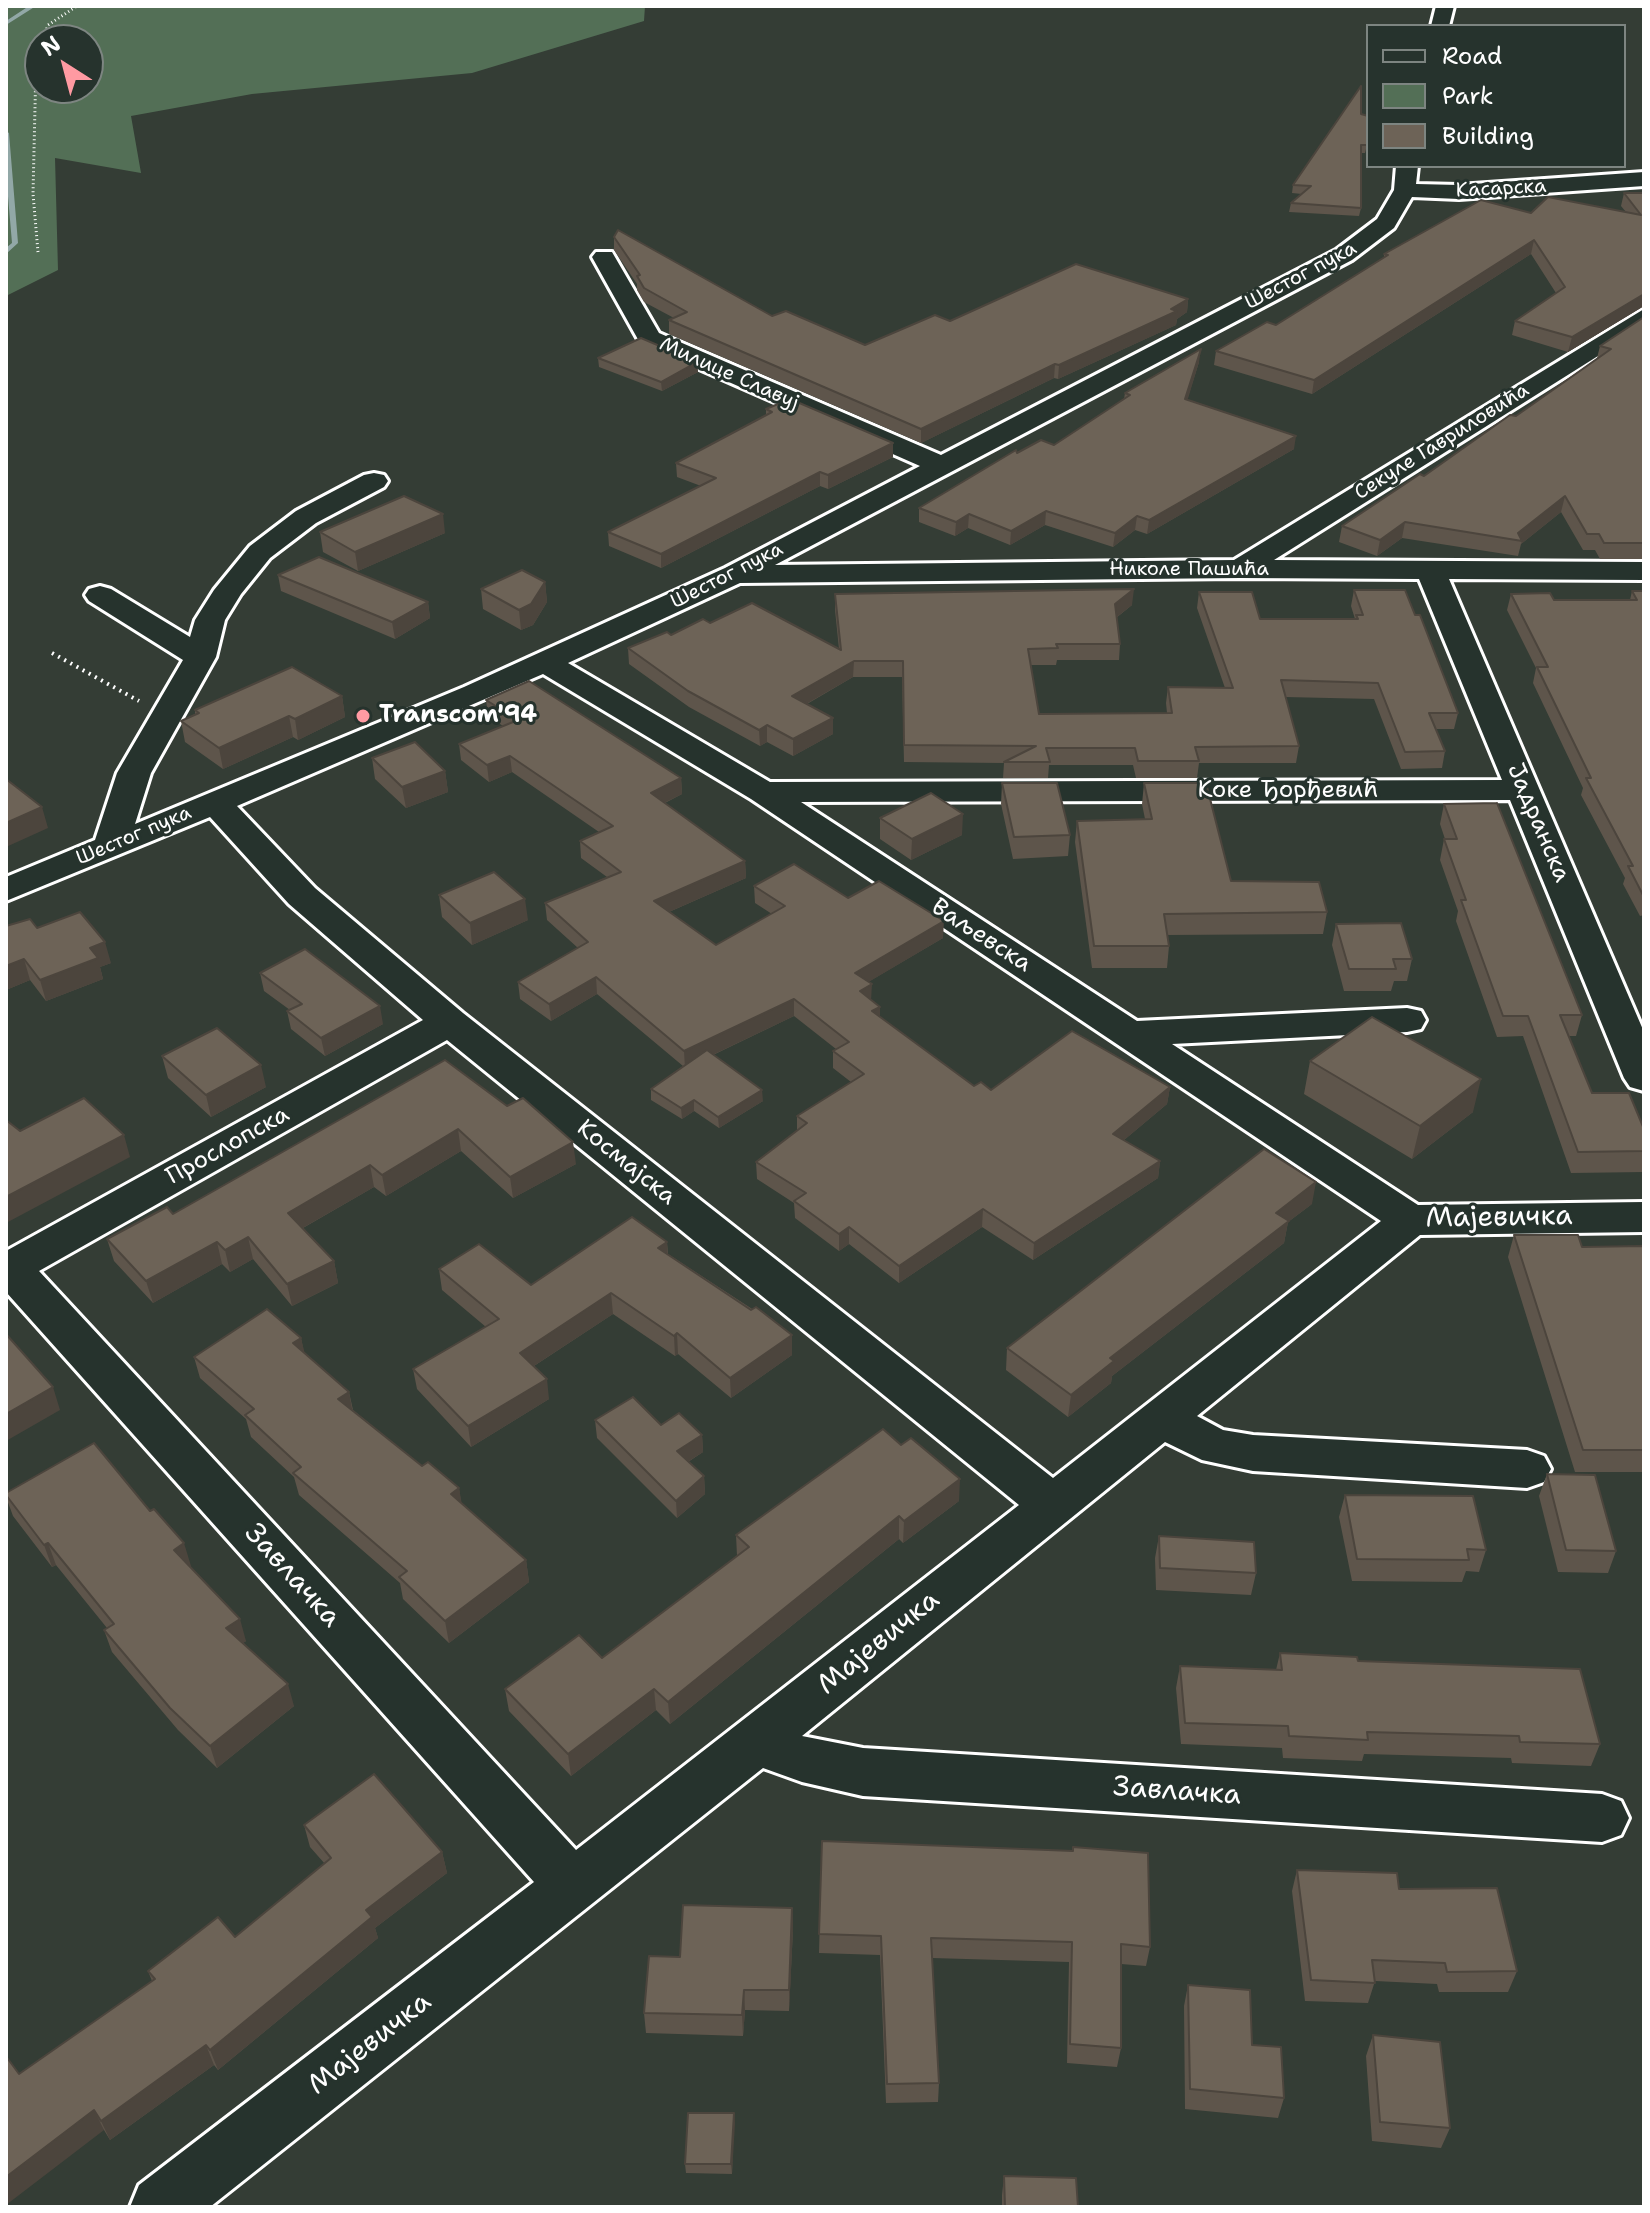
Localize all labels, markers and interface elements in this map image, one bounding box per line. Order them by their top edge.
north arrow [24,24,104,104]
legend [1366,24,1626,168]
text: N [35,29,66,63]
text: Road [1442,40,1502,72]
text: Park [1442,80,1494,112]
text: Building [1442,120,1534,152]
street label: Касарска [1455,175,1547,203]
street label: Шестог пука [1241,237,1361,315]
street label: Милице Славуј [655,332,803,416]
street label: Секуле Гавриловића [1350,379,1534,505]
street label: Шестог пука [667,537,787,615]
street label: Николе Пашића [1109,558,1269,582]
place label: Transcom'94 [379,702,537,730]
marker: Transcom'94 [354,707,372,725]
street label: Јадранска [1500,759,1576,887]
street label: Коке Ђорђевић [1197,777,1379,805]
street label: Шестог пука [73,801,195,871]
street label: Ваљевска [926,893,1036,979]
street label: Прослопска [161,1100,295,1192]
street label: Космајска [571,1114,681,1212]
street label: Мајевичка [1425,1200,1573,1236]
street label: Завлачка [237,1517,347,1635]
street label: Мајевичка [811,1584,947,1702]
street label: Завлачка [1112,1771,1242,1813]
street label: Мајевичка [302,1986,438,2102]

